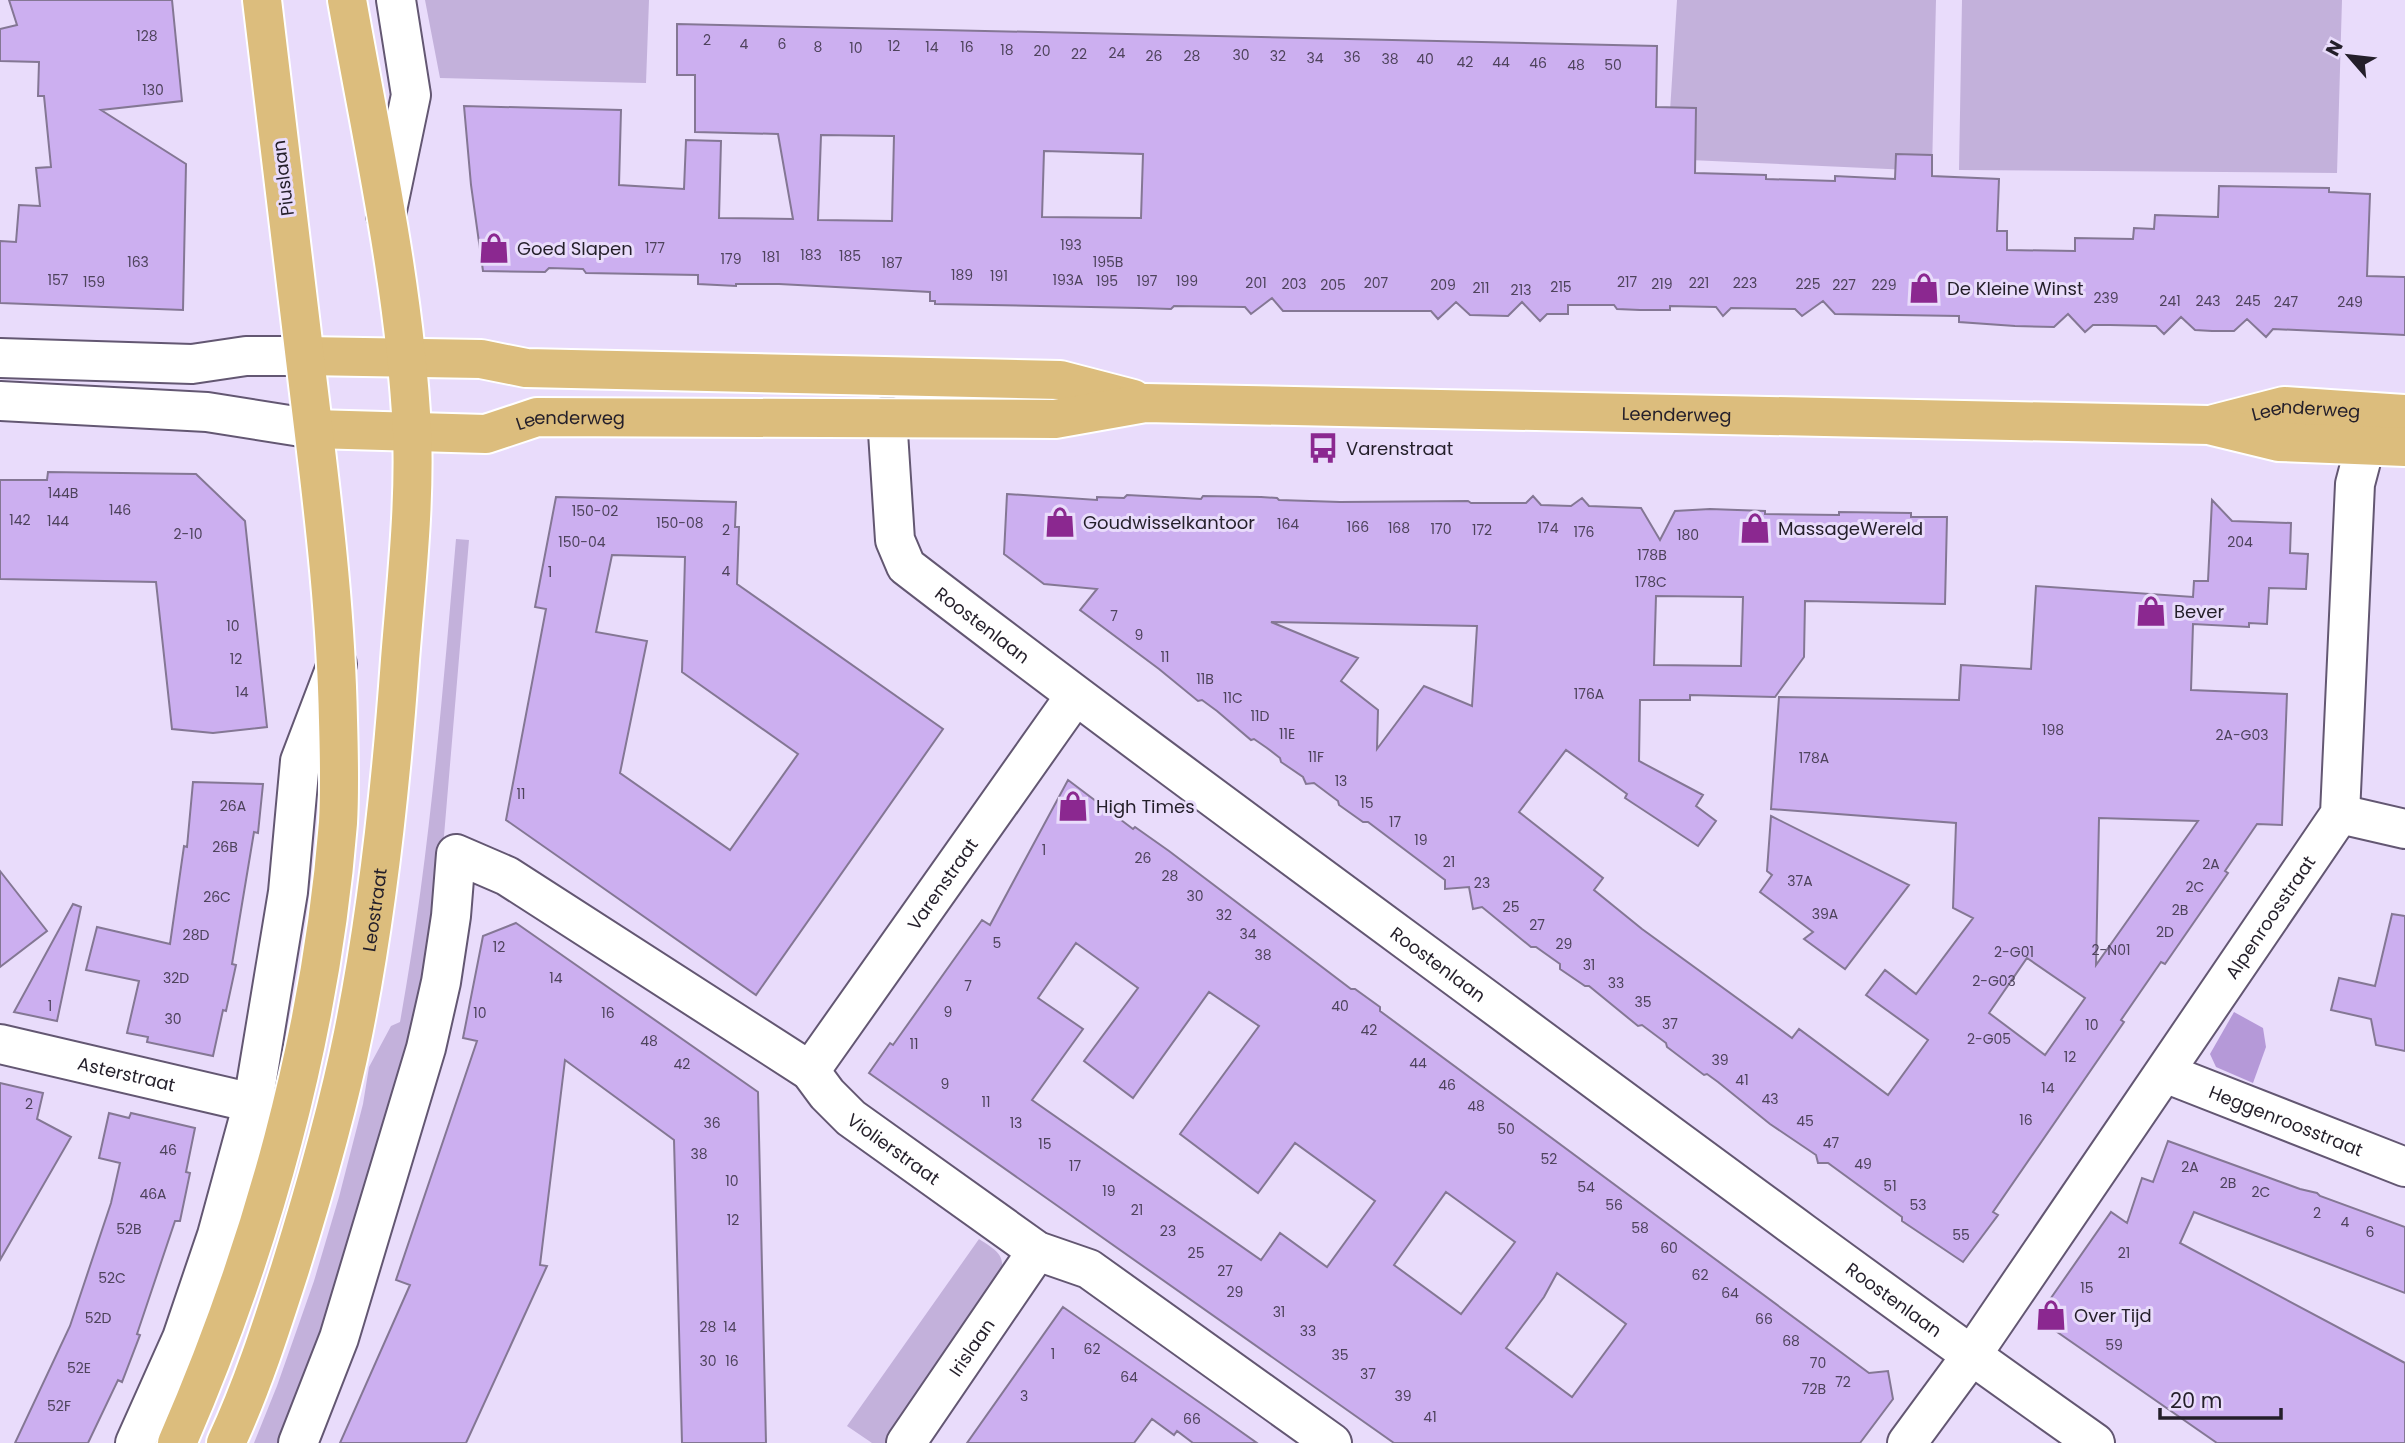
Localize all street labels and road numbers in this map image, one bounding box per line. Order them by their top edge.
street label: Piuslaan [266,139,300,217]
street label: Leenderweg [2249,393,2361,426]
street label: Leenderweg [1621,400,1732,428]
street label: Leenderweg [512,404,625,436]
street label: Roostenlaan [930,580,1035,669]
street label: Varenstraat [901,833,983,935]
street label: Alpenroosstraat [2219,850,2321,984]
street label: Leostraat [356,866,392,953]
street label: Roostenlaan [1385,920,1491,1007]
street label: Asterstraat [75,1050,178,1097]
street label: Heggenroosstraat [2205,1079,2367,1162]
street label: Violierstraat [842,1107,945,1190]
street label: Roostenlaan [1841,1256,1947,1343]
street label: Irislaan [943,1313,1000,1381]

